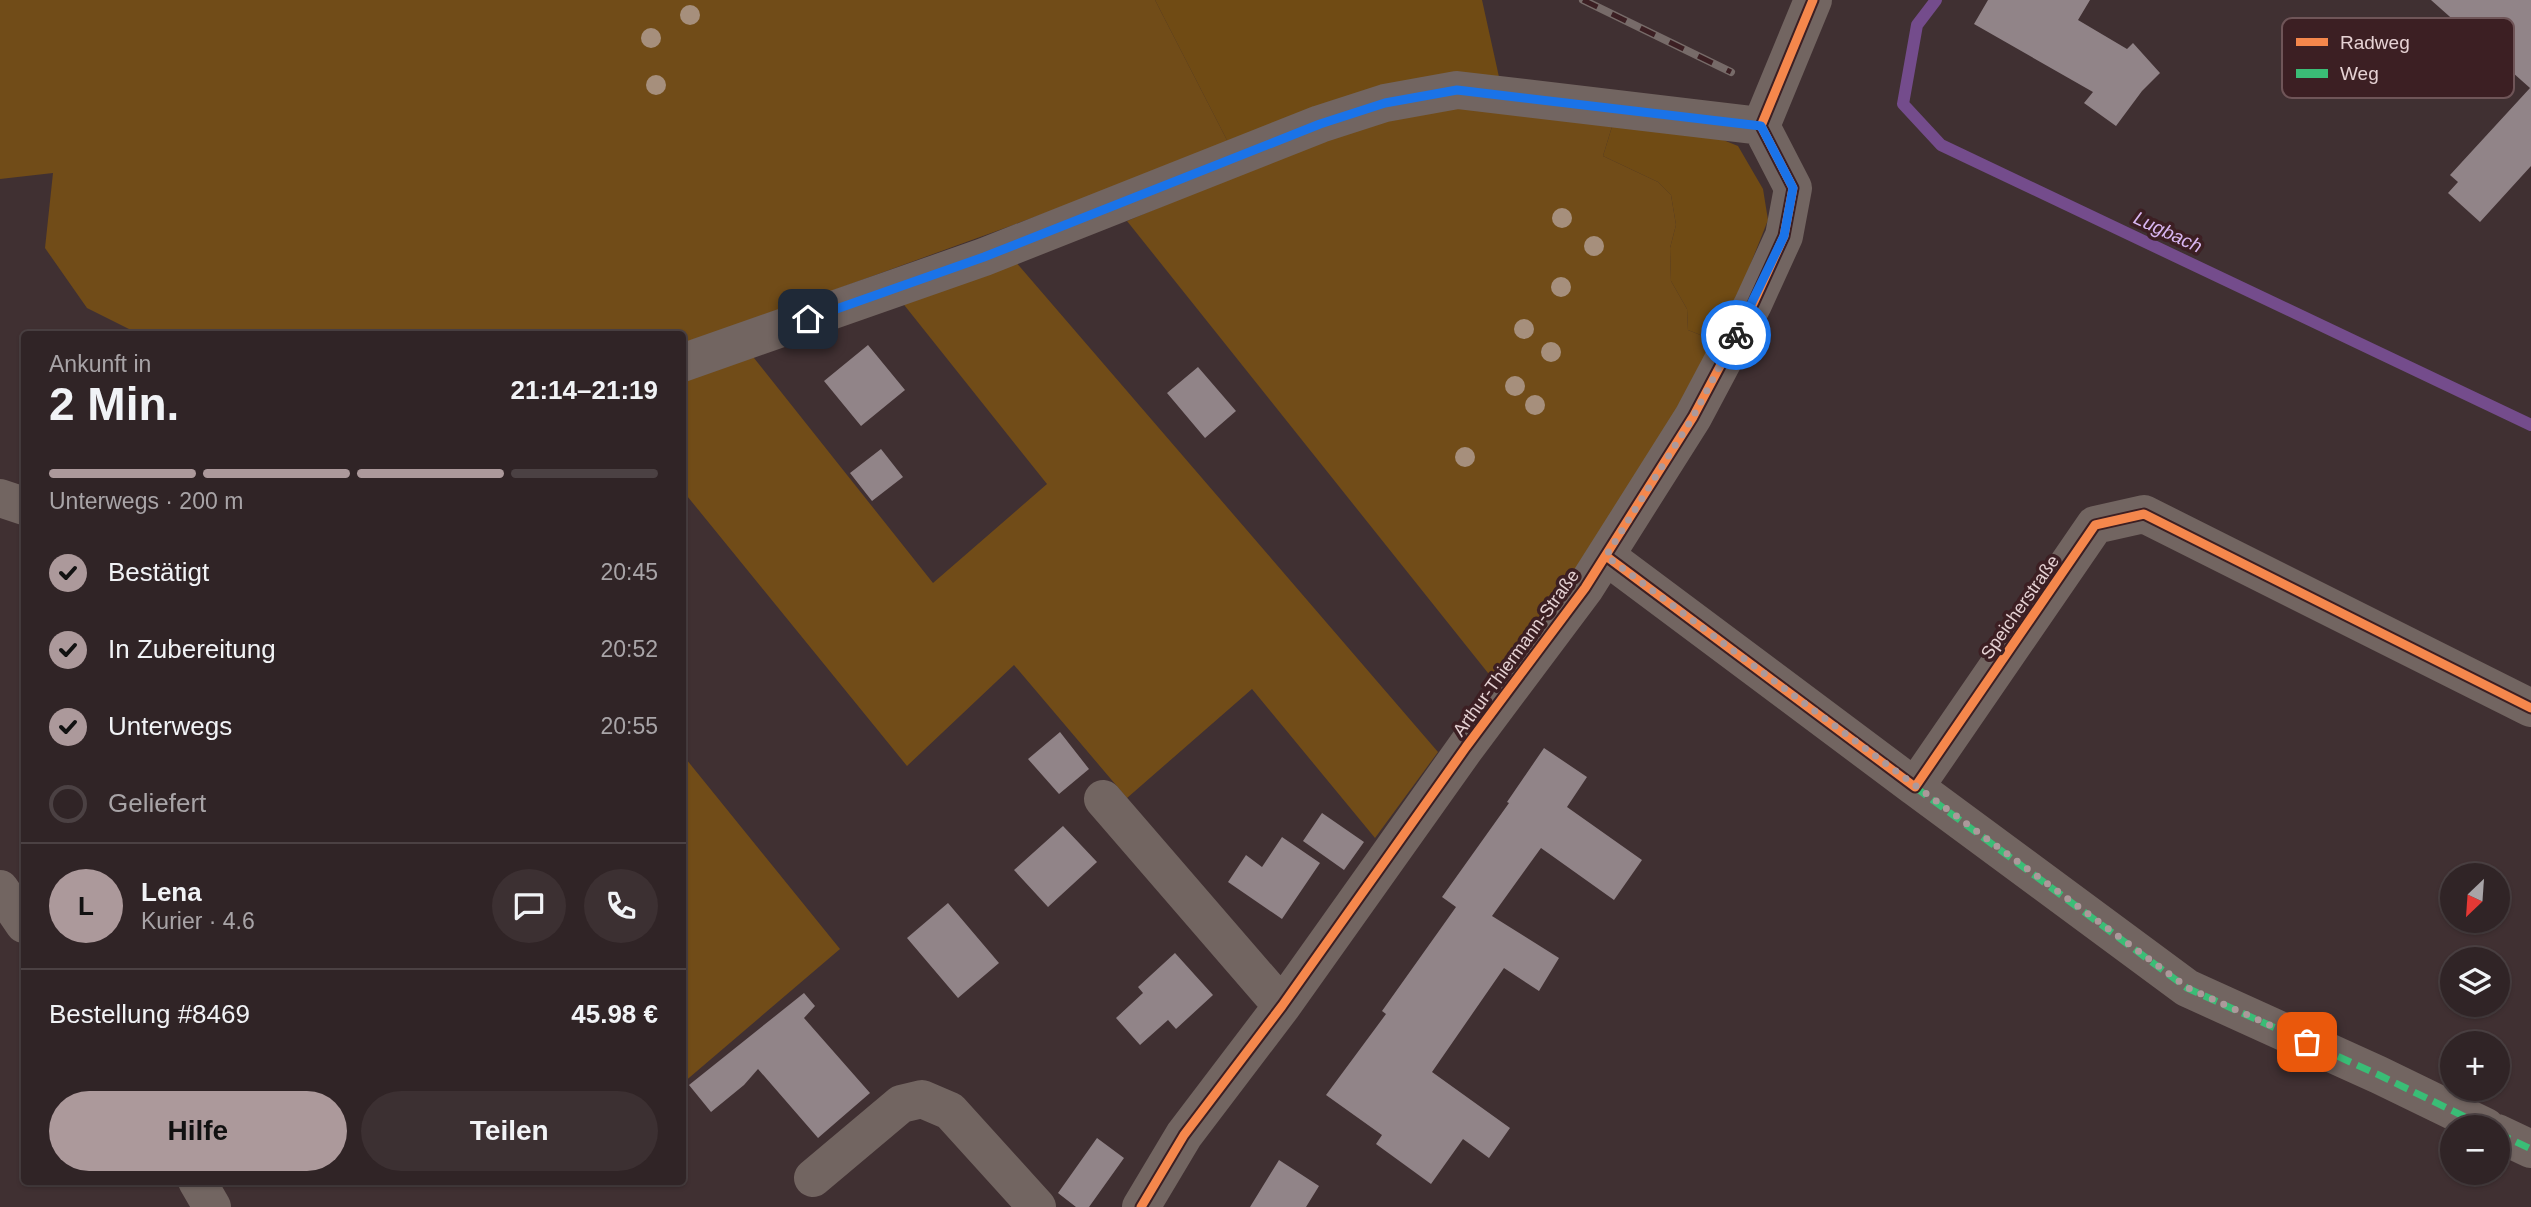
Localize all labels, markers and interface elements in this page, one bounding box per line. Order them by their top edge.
legend [2282,18,2514,98]
text: Radweg [2340,32,2410,53]
text: Weg [2340,63,2379,84]
water label: Lugbach [2131,207,2205,257]
pin [778,289,838,349]
icon: home [789,300,827,338]
courier [1701,300,1771,370]
icon: bike [1717,316,1755,354]
text: Ankunft in [49,351,151,377]
text: 21:14–21:19 [511,375,658,405]
text: 2 Min. [49,378,179,430]
text: Unterwegs · 200 m [49,488,243,514]
street label: Speicherstraße [1977,551,2063,663]
icon: check [49,554,87,592]
text: Bestätigt [108,557,209,587]
text: 20:45 [600,559,658,585]
street label: Arthur-Thiermann-Straße [1449,566,1583,740]
icon: check [49,631,87,669]
text: In Zubereitung [108,634,276,664]
text: 20:52 [600,636,658,662]
icon: check [49,708,87,746]
text: Unterwegs [108,711,232,741]
text: 20:55 [600,713,658,739]
text: Geliefert [108,788,206,818]
north arrow [2440,863,2510,933]
map controls [2440,863,2510,1185]
button: chat [492,869,566,943]
button: phone [584,869,658,943]
text: Lena [141,877,202,907]
text: L [78,891,94,921]
text: Kurier · 4.6 [141,908,255,934]
button: layers [2440,947,2510,1017]
text: Bestellung #8469 [49,999,250,1029]
text: 45.98 € [571,999,658,1029]
pin [2277,1012,2337,1072]
icon: bag [2288,1023,2326,1061]
button: + [2440,1031,2510,1101]
button: Hilfe [49,1091,347,1171]
button: Teilen [361,1091,658,1171]
button: − [2440,1115,2510,1185]

